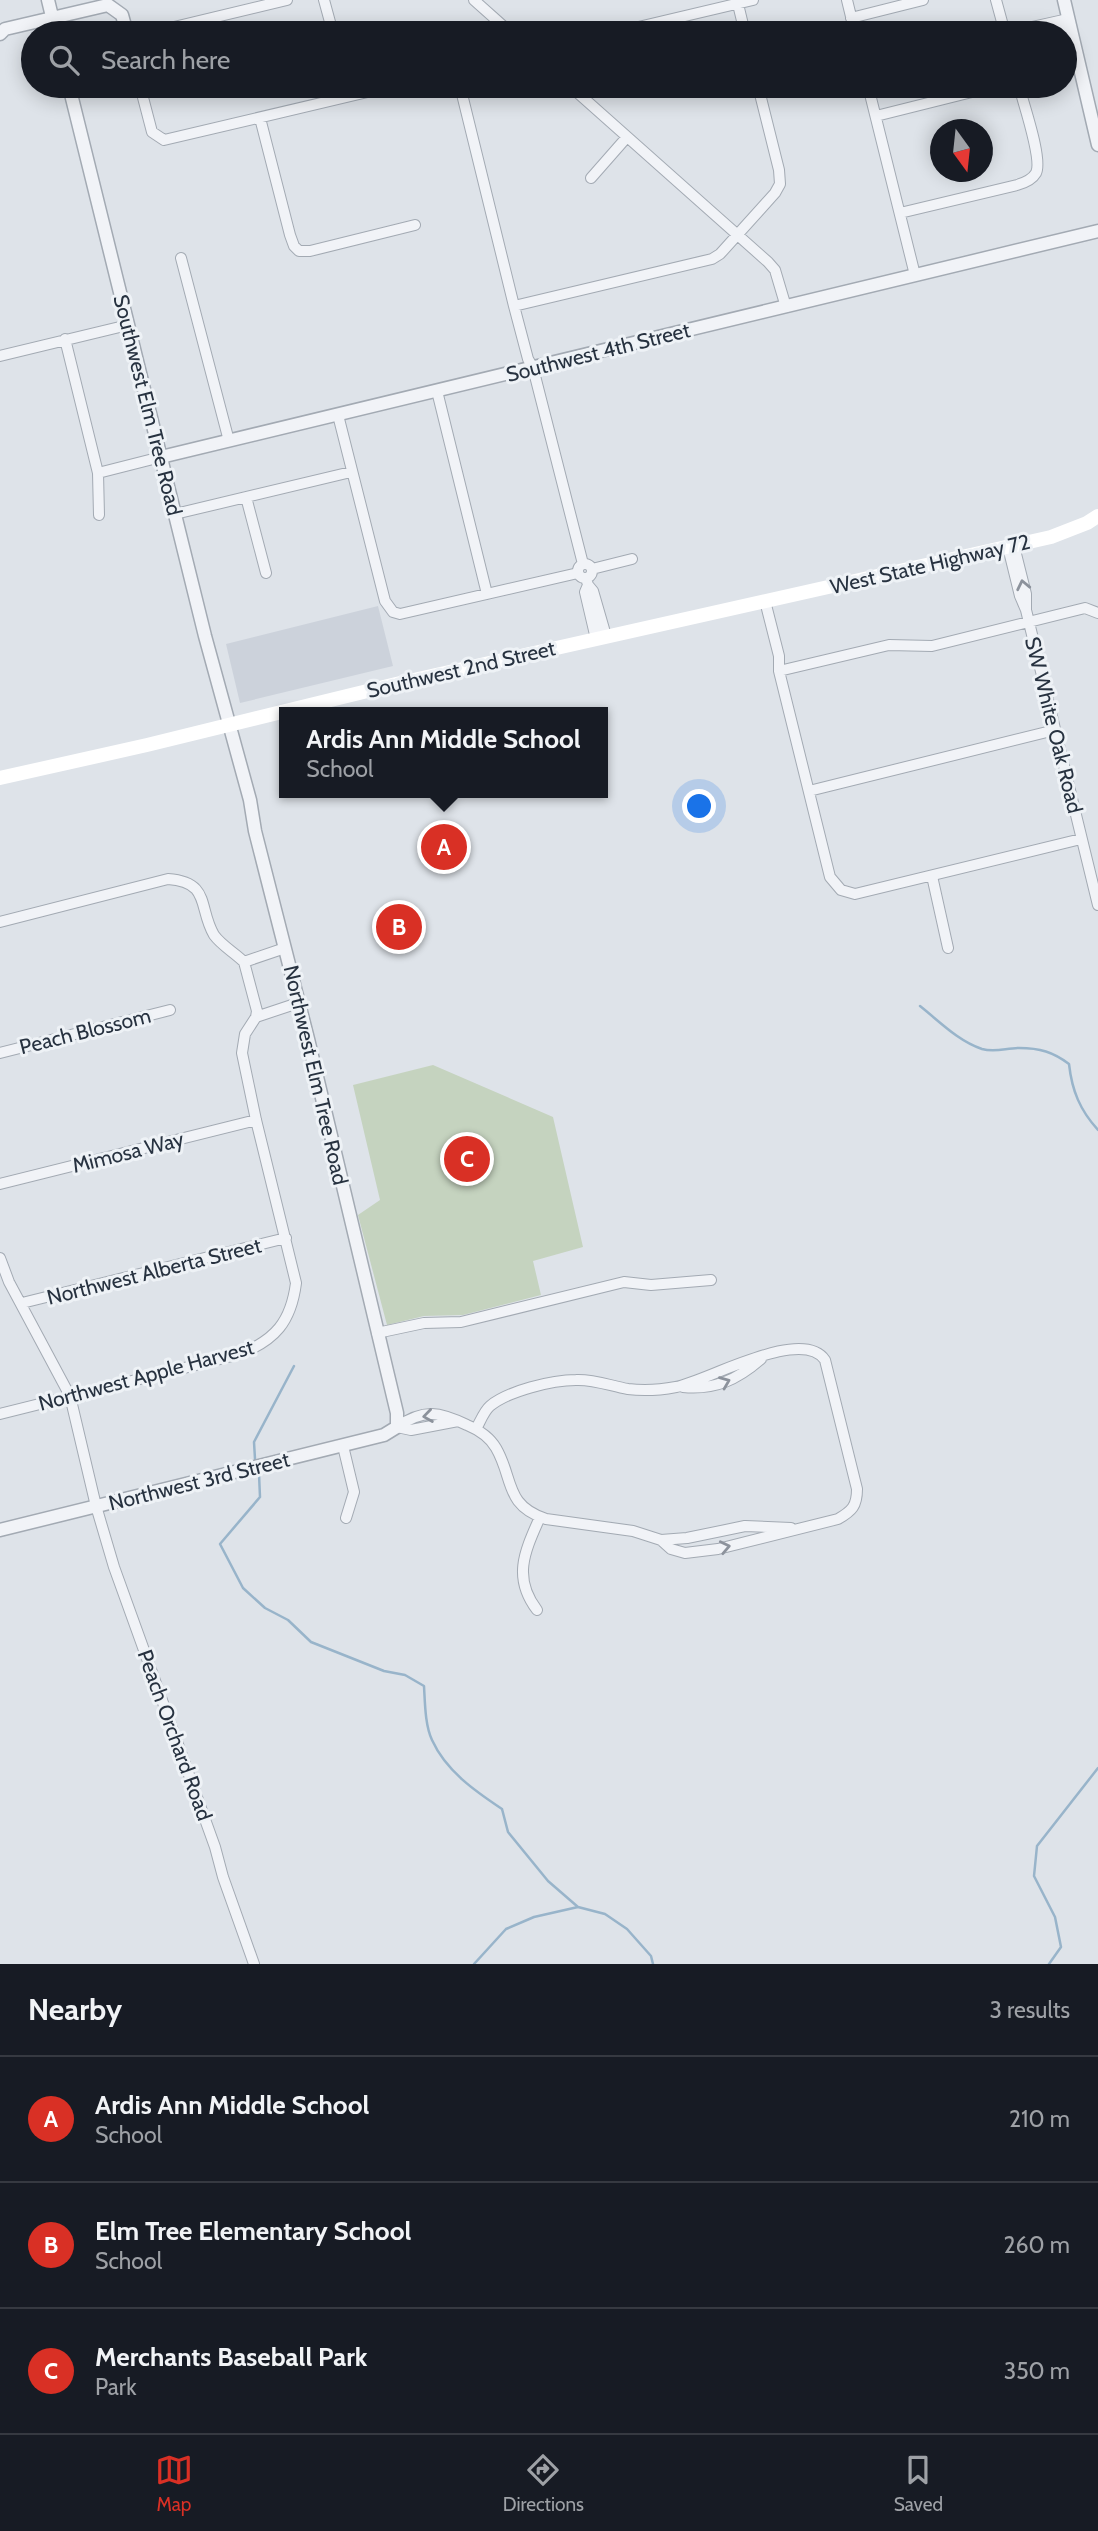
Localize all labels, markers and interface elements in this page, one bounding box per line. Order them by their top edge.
search box [21,21,1077,98]
icon: search [45,41,83,79]
text: Search here [101,44,230,76]
north arrow [930,119,993,182]
street label: Southwest Elm Tree Road [108,292,188,518]
street label: Southwest 4th Street [503,317,693,387]
street label: West State Highway 72 [828,529,1032,599]
one-way arrow [1017,580,1032,592]
street label: SW White Oak Road [1020,634,1088,816]
street label: Southwest 2nd Street [364,635,558,703]
popup [279,707,608,798]
text: Ardis Ann Middle School [306,723,581,755]
text: School [306,755,373,783]
your location [682,789,716,823]
pin: A [421,821,467,873]
pin: B [376,901,422,953]
street label: Northwest Elm Tree Road [279,963,353,1187]
street label: Peach Blossom [17,1003,153,1059]
street label: Mimosa Way [70,1126,187,1178]
pin: C [444,1133,490,1185]
street label: Northwest Alberta Street [44,1232,264,1310]
street label: Northwest Apple Harvest [36,1334,256,1416]
one-way arrow [719,1376,731,1390]
one-way arrow [422,1408,433,1423]
street label: Northwest 3rd Street [106,1446,292,1516]
one-way arrow [719,1540,731,1555]
street label: Peach Orchard Road [132,1646,218,1824]
text: Nearby [28,1991,122,2028]
text: 3 results [989,1996,1070,2024]
text: Ardis Ann Middle School [95,2089,369,2121]
text: A [44,2105,58,2133]
text: 210 m [1009,2105,1070,2133]
text: School [95,2121,162,2149]
text: Elm Tree Elementary School [95,2215,411,2247]
text: B [44,2231,58,2259]
text: 260 m [1003,2231,1070,2259]
text: School [95,2247,162,2275]
text: Merchants Baseball Park [95,2341,367,2373]
text: C [44,2357,58,2385]
text: 350 m [1004,2357,1070,2385]
text: Park [95,2373,136,2401]
tab: Map [155,2451,193,2516]
tab: Directions [503,2451,584,2516]
tab: Saved [894,2451,943,2516]

